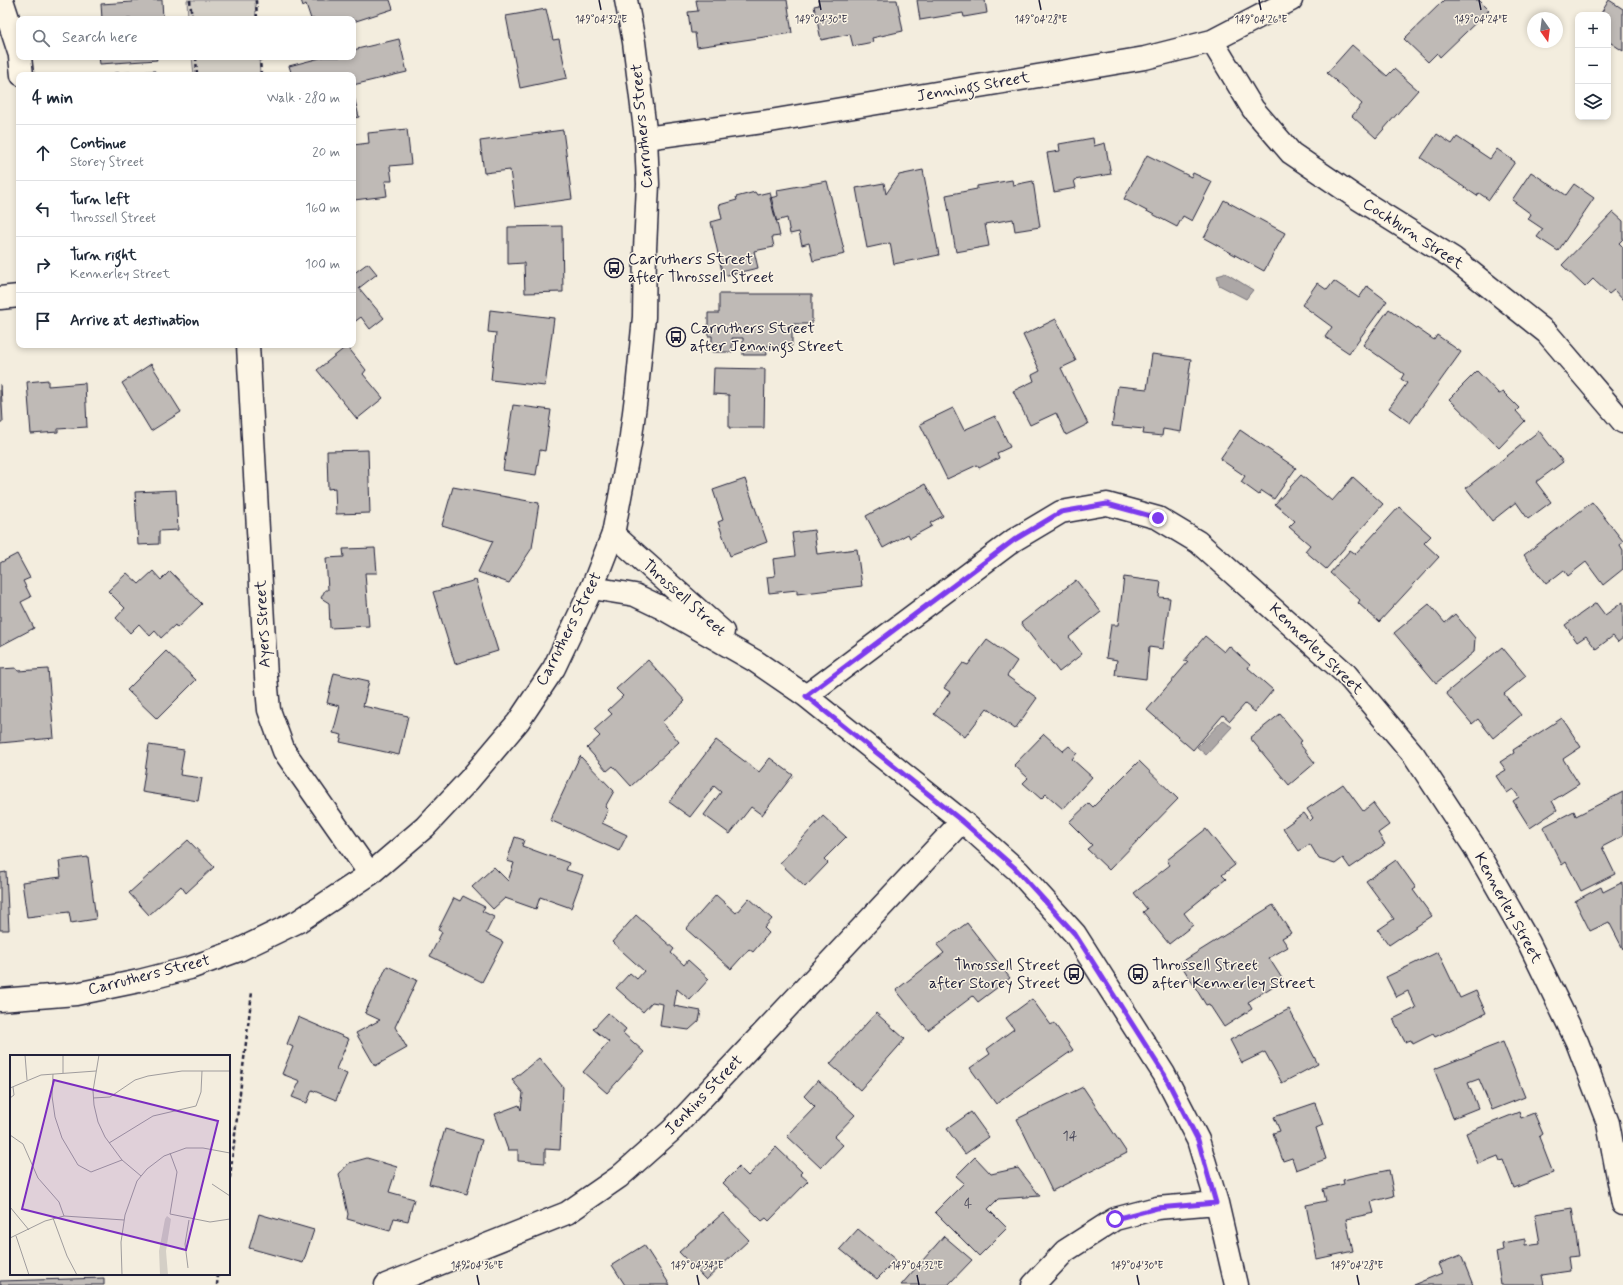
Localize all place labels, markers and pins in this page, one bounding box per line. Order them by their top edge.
place label: Carruthers Street after Throssell Street [628,249,774,288]
bus stop icon: Carruthers Street after Throssell Street [603,257,625,279]
place label: Carruthers Street after Jennings Street [690,318,844,358]
bus stop icon: Carruthers Street after Jennings Street [665,326,687,348]
place label: Throssell Street after Storey Street [929,955,1060,994]
place label: Throssell Street after Kennerley Street [1152,955,1316,994]
bus stop icon: Throssell Street after Storey Street [1063,963,1085,985]
bus stop icon: Throssell Street after Kennerley Street [1127,963,1149,985]

